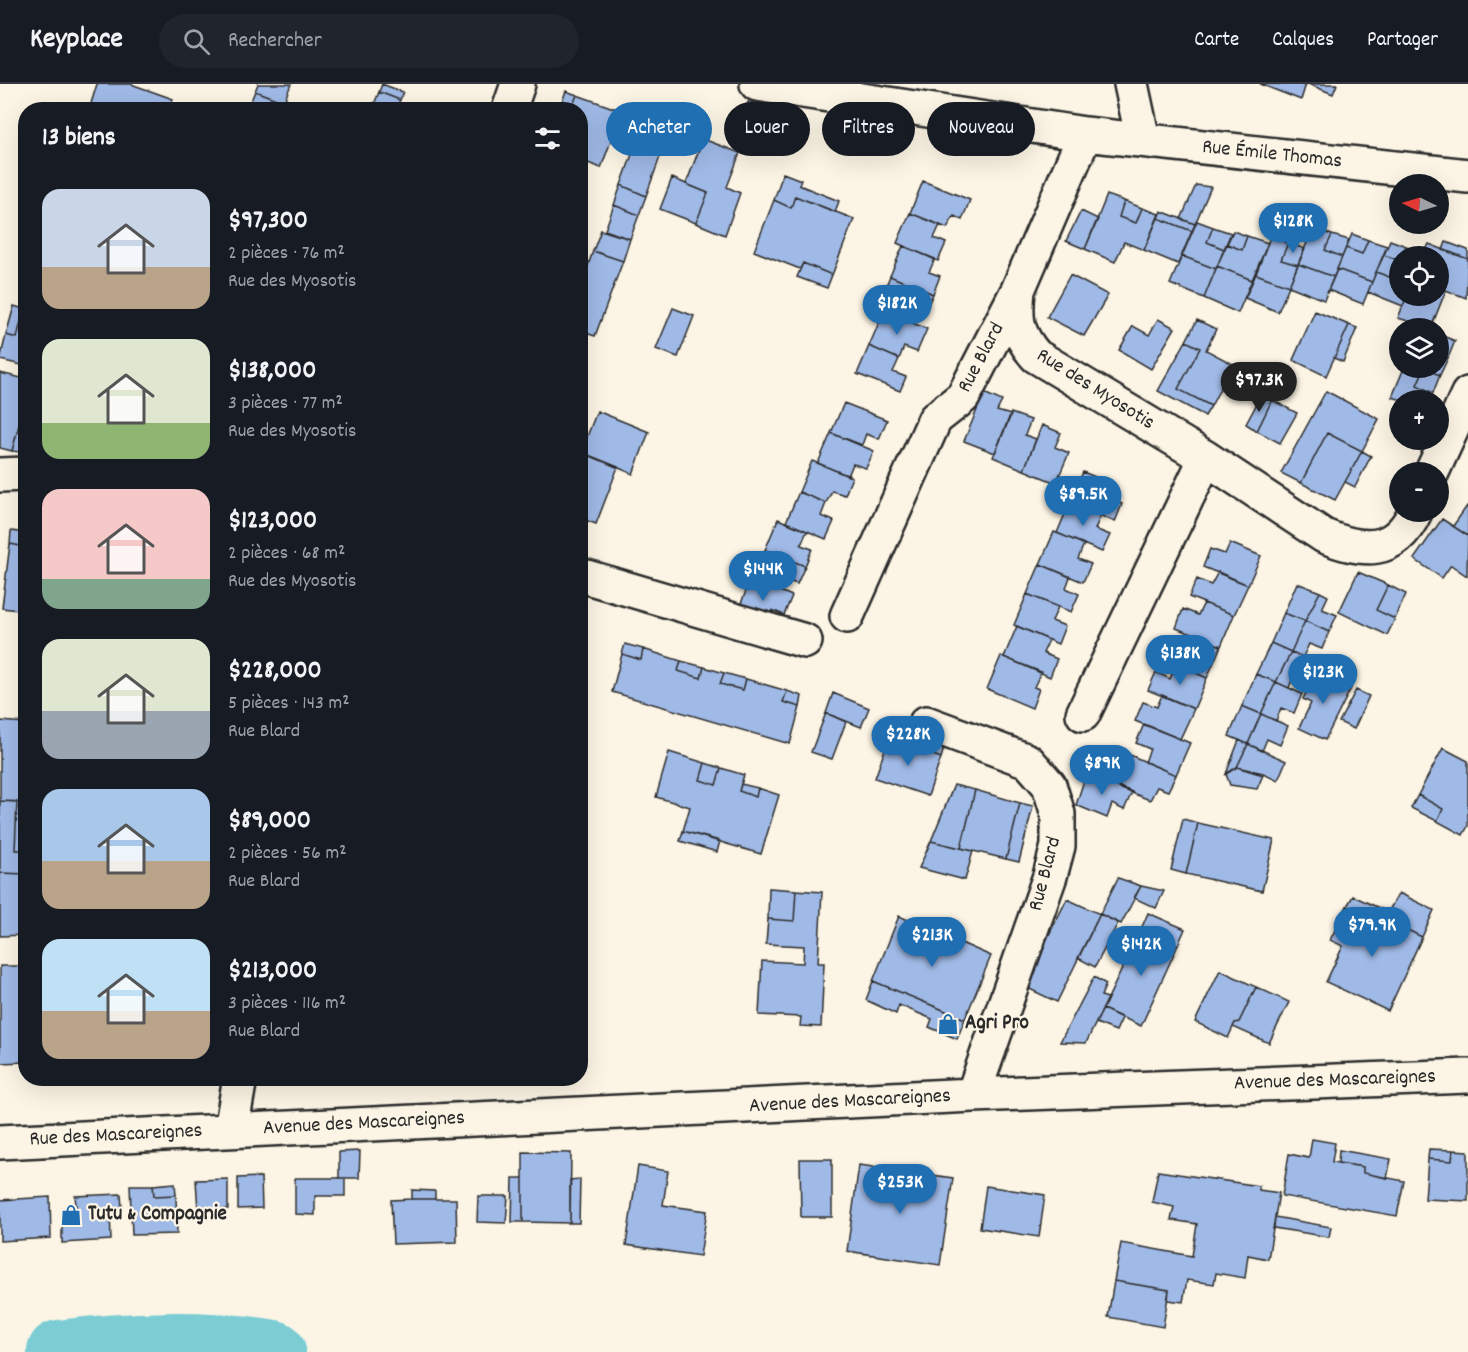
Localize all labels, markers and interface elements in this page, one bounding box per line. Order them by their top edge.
search box [159,14,579,68]
text: Keyplace [30,21,123,61]
icon: search [180,25,213,58]
text: Rechercher [228,26,322,57]
text: Carte [1194,26,1239,56]
text: Calques [1272,26,1334,56]
text: Partager [1367,26,1438,56]
chip: Acheter [606,102,712,156]
chip: Louer [724,102,810,156]
chip: Filtres [822,102,915,156]
chip: Nouveau [927,102,1035,156]
text: 13 biens [42,120,116,157]
icon: filters [531,122,564,155]
street label: Rue Émile Thomas [1200,133,1344,177]
north arrow [1389,174,1449,234]
map controls [1389,174,1449,522]
text: $97,300 [228,203,308,240]
pin: $128K [1251,203,1335,254]
text: $128K [1273,208,1313,236]
icon: home [90,213,162,285]
text: 2 pièces · 76 m² [228,240,345,268]
button: locate [1389,246,1449,306]
text: Rue des Myosotis [228,268,356,296]
pin: $182K [855,285,939,336]
text: $182K [877,290,917,318]
street label: Rue Blard [951,318,1013,398]
button: layers [1389,318,1449,378]
street label: Rue des Myosotis [1030,342,1160,438]
text: $138,000 [228,353,316,390]
pin: $97.3K [1210,362,1308,413]
icon: home [90,363,162,435]
text: $97.3K [1235,367,1283,395]
text: 3 pièces · 77 m² [228,390,343,418]
button: + [1389,390,1449,450]
text: Rue des Myosotis [228,418,356,446]
button: − [1389,462,1449,522]
pin: $89.5K [1034,476,1132,527]
text: $89.5K [1058,481,1108,509]
text: $123,000 [228,503,317,540]
icon: home [90,513,162,585]
text: 2 pièces · 68 m² [228,540,345,568]
pin: $144K [721,551,805,602]
text: $144K [743,556,783,584]
text: Rue des Myosotis [228,568,356,596]
pin: $138K [1138,635,1222,686]
text: $138K [1160,640,1200,668]
text: $228,000 [228,653,322,690]
pin: $123K [1281,654,1365,705]
text: $123K [1302,659,1344,687]
icon: home [90,663,162,735]
text: 5 pièces · 143 m² [228,690,350,718]
pin: $228K [866,716,950,767]
text: Rue Blard [228,718,300,746]
text: $228K [886,721,930,749]
pin: $89K [1066,745,1138,796]
text: $89K [1084,750,1120,778]
text: $89,000 [228,803,311,840]
icon: home [90,813,162,885]
street label: Rue Blard [1022,834,1070,914]
text: 2 pièces · 56 m² [228,840,346,868]
text: Rue Blard [228,868,300,896]
pin: $79.9K [1323,907,1421,958]
text: $79.9K [1348,912,1396,940]
pin: $213K [890,917,974,968]
text: $213K [911,922,953,950]
pin: $142K [1099,926,1183,977]
text: $142K [1121,931,1161,959]
text: $213,000 [228,953,317,990]
icon: home [90,963,162,1035]
text: 3 pièces · 116 m² [228,990,346,1018]
place label: Agri Pro [965,1009,1029,1039]
shop icon: Agri Pro [936,1012,960,1036]
text: Rue Blard [228,1018,300,1046]
street label: Avenue des Mascareignes [1233,1062,1437,1100]
street label: Avenue des Mascareignes [748,1082,952,1122]
street label: Avenue des Mascareignes [262,1104,466,1144]
street label: Rue des Mascareignes [29,1116,203,1156]
pin: $253K [858,1164,942,1215]
text: $253K [877,1169,923,1197]
place label: Tutu & Compagnie [88,1200,227,1230]
shop icon: Tutu & Compagnie [59,1203,83,1227]

